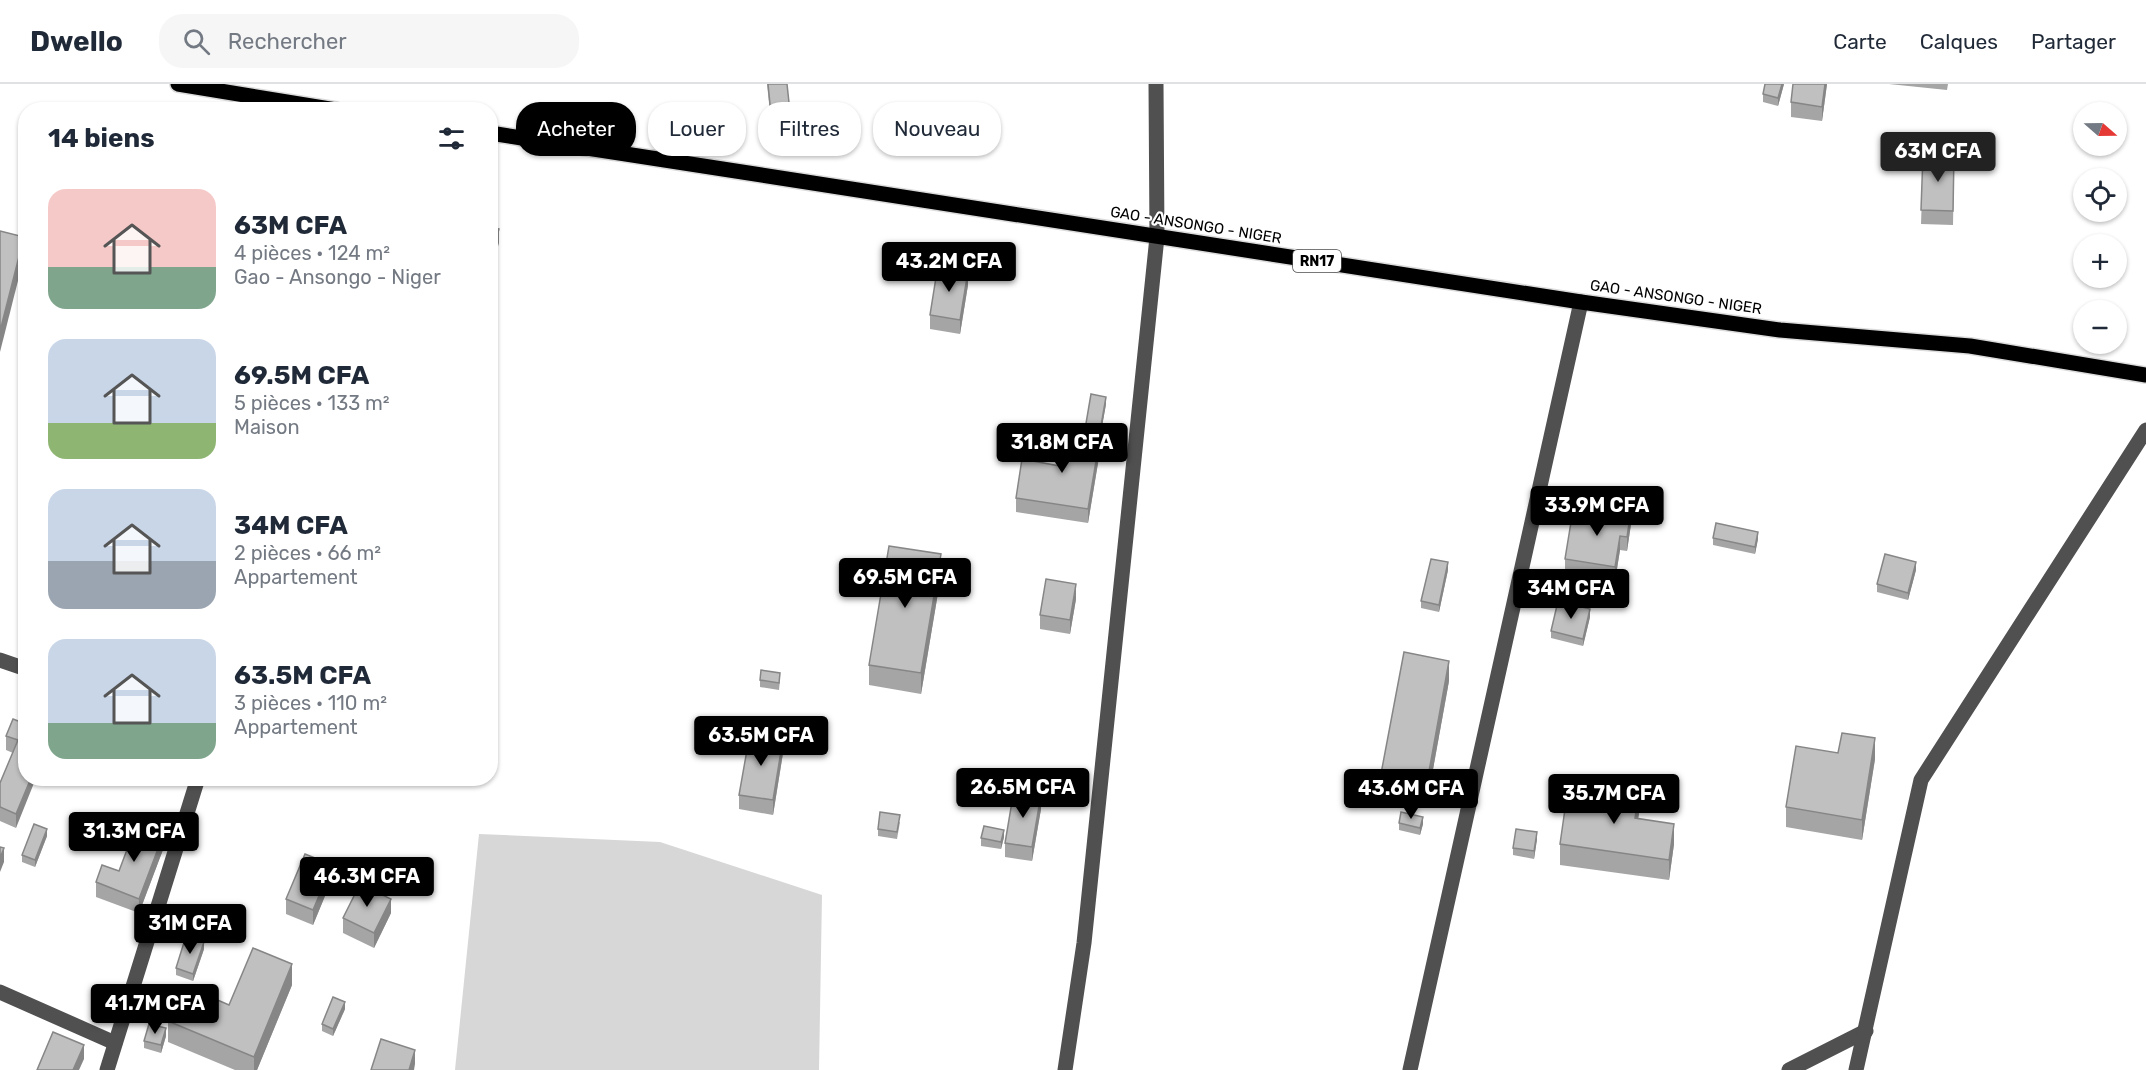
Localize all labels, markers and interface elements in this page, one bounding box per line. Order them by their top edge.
search box [159,14,579,68]
text: Dwello [30,25,123,58]
icon: search [180,25,213,58]
text: Rechercher [228,28,347,55]
text: Carte [1833,29,1887,54]
text: Calques [1920,29,1998,54]
text: Partager [2031,29,2116,54]
chip: Acheter [516,102,636,156]
chip: Louer [648,102,746,156]
chip: Filtres [758,102,861,156]
chip: Nouveau [873,102,1001,156]
north arrow [2073,102,2127,156]
map controls [2073,102,2127,354]
icon: filters [435,122,468,155]
text: 14 biens [48,123,155,154]
pin: 63M CFA [1883,132,1993,183]
text: 63M CFA [1895,139,1981,163]
button: locate [2073,168,2127,222]
street label: GAO - ANSONGO - NIGER [1109,203,1283,247]
text: 63M CFA [234,210,347,241]
icon: home [96,213,168,285]
button: + [2073,234,2127,288]
text: 4 pièces · 124 m² [234,241,390,265]
pin: 43.2M CFA [880,242,1018,293]
text: 43.2M CFA [896,249,1002,273]
road number: RN17 [1293,250,1341,272]
text: Gao - Ansongo - Niger [234,265,441,289]
street label: GAO - ANSONGO - NIGER [1589,276,1763,318]
button: − [2073,300,2127,354]
text: 69.5M CFA [234,360,369,391]
icon: home [96,363,168,435]
text: 5 pièces · 133 m² [234,391,390,415]
text: Maison [234,415,300,439]
pin: 31.8M CFA [993,423,1131,474]
text: 31.8M CFA [1011,430,1113,454]
pin: 33.9M CFA [1528,486,1666,537]
text: 33.9M CFA [1545,493,1649,517]
text: 34M CFA [234,510,348,541]
icon: home [96,513,168,585]
text: 2 pièces · 66 m² [234,541,381,565]
pin: 69.5M CFA [836,558,974,609]
text: Appartement [234,565,358,589]
text: 69.5M CFA [853,565,957,589]
pin: 34M CFA [1516,569,1626,620]
text: 34M CFA [1527,576,1615,600]
text: 63.5M CFA [234,660,371,691]
icon: home [96,663,168,735]
text: 3 pièces · 110 m² [234,691,387,715]
text: Appartement [234,715,358,739]
pin: 63.5M CFA [692,716,830,767]
text: 63.5M CFA [708,723,814,747]
pin: 26.5M CFA [954,768,1092,819]
pin: 43.6M CFA [1342,769,1480,820]
pin: 35.7M CFA [1545,774,1683,825]
text: 26.5M CFA [970,775,1076,799]
text: 43.6M CFA [1358,776,1464,800]
text: 35.7M CFA [1562,781,1666,805]
pin: 31.3M CFA [65,812,203,863]
text: 31.3M CFA [83,819,185,843]
pin: 46.3M CFA [298,857,436,908]
text: 46.3M CFA [314,864,420,888]
pin: 31M CFA [135,904,245,955]
text: 31M CFA [148,911,232,935]
pin: 41.7M CFA [86,984,224,1035]
text: 41.7M CFA [105,991,205,1015]

